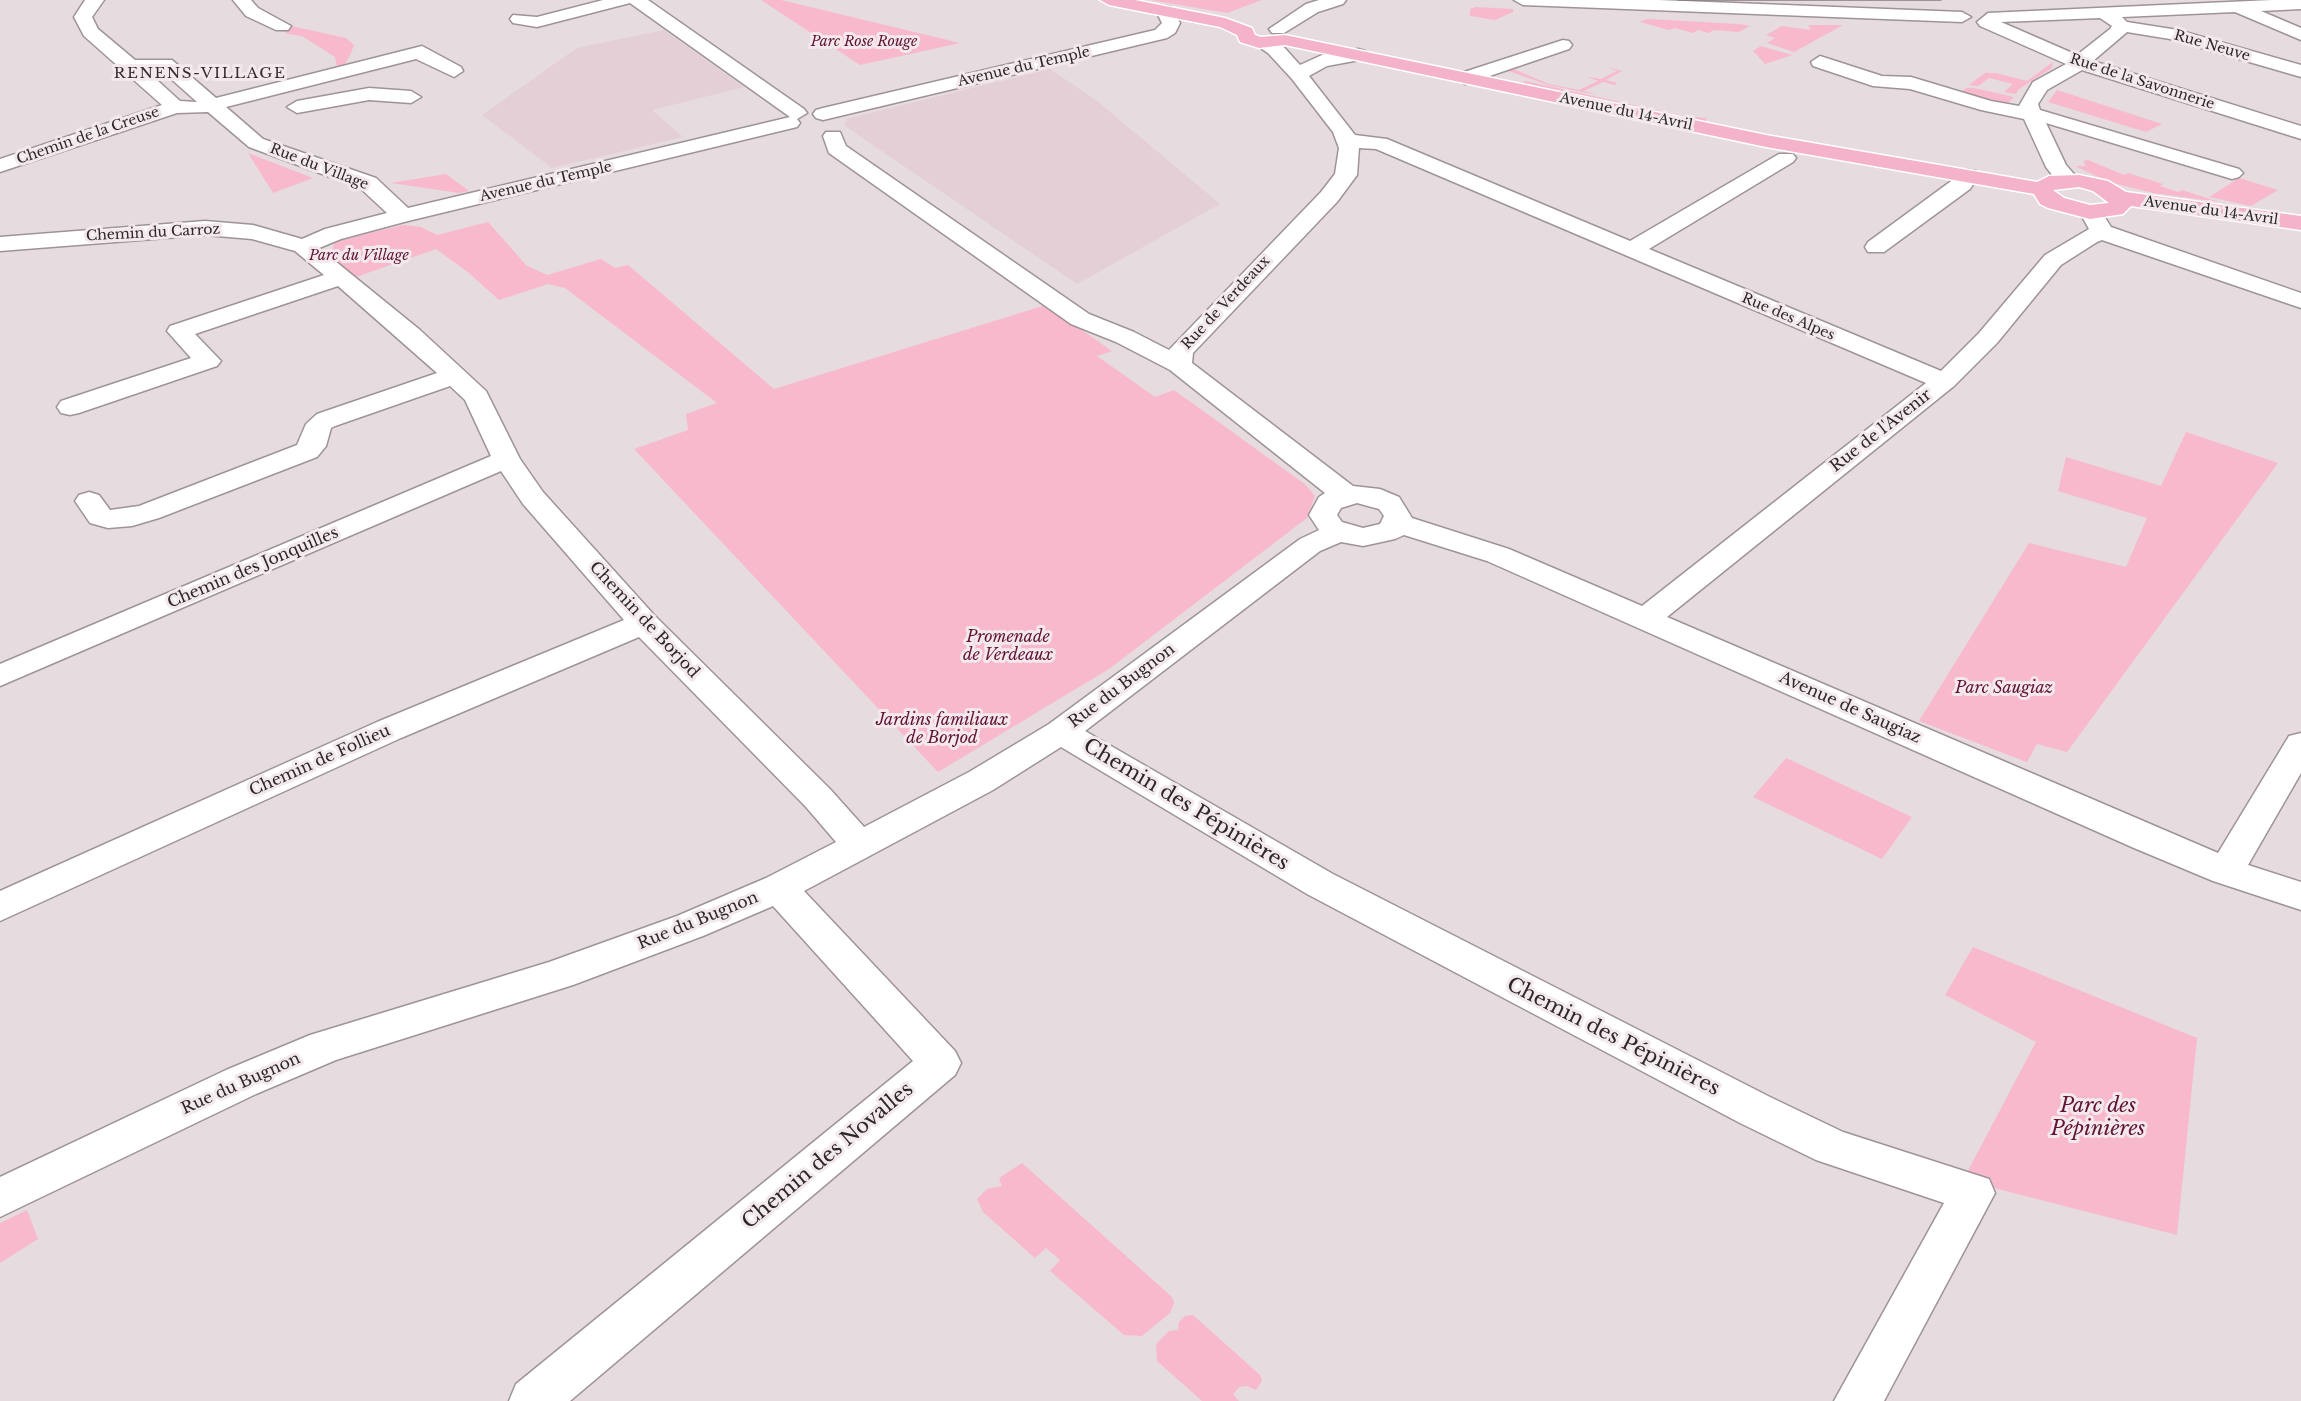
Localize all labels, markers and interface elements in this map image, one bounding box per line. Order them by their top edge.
street label: Rue Neuve [2172,27,2252,65]
park label: Parc Rose Rouge [811,34,917,50]
street label: Avenue du Temple [956,44,1092,90]
street label: Rue de la Savonnerie [2068,51,2216,113]
district label: RENENS-VILLAGE [114,65,286,83]
street label: Avenue du 14-Avril [1558,90,1694,134]
street label: Chemin de la Creuse [14,104,162,168]
street label: Rue du Village [267,141,371,193]
street label: Avenue du Temple [478,159,614,205]
street label: Avenue du 14-Avril [2143,193,2279,229]
street label: Chemin du Carroz [86,221,220,245]
park label: Parc du Village [309,248,409,264]
street label: Rue de Verdeaux [1178,253,1274,353]
street label: Rue des Alpes [1739,290,1837,344]
street label: Rue de l'Avenir [1827,385,1935,477]
street label: Chemin des Jonquilles [165,523,341,613]
street label: Chemin de Borjod [585,558,703,682]
park label: Promenade de Verdeaux [963,627,1053,665]
street label: Rue du Bugnon [1065,640,1179,732]
street label: Avenue de Saugiaz [1776,668,1924,748]
park label: Parc Saugiaz [1955,678,2053,698]
park label: Jardins familiaux de Borjod [876,710,1008,748]
street label: Chemin de Follieu [247,721,393,801]
street label: Chemin des Pépinières [1079,734,1293,876]
street label: Rue du Bugnon [635,888,761,954]
street label: Chemin des Pépinières [1503,973,1723,1101]
street label: Rue du Bugnon [179,1049,303,1119]
street label: Chemin des Novalles [738,1078,918,1234]
park label: Parc des Pépinières [2051,1094,2145,1141]

